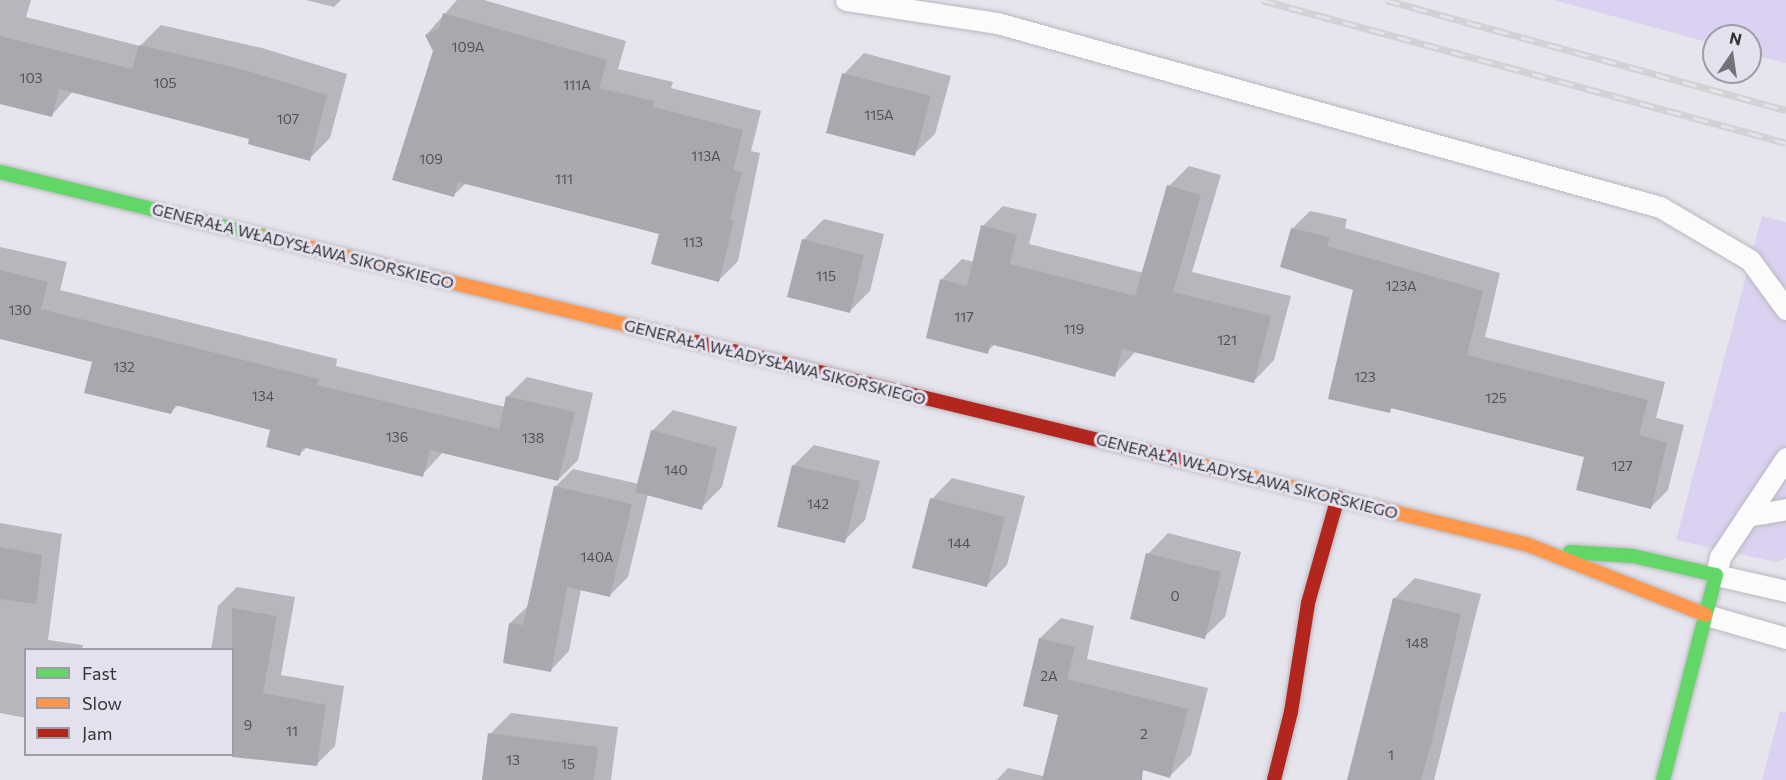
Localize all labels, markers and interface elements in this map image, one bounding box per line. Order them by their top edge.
north arrow [1702,24,1762,84]
text: N [1728,27,1744,49]
house number: 109A [452,39,484,55]
house number: 103 [19,70,43,86]
house number: 105 [153,75,177,91]
house number: 111A [563,77,591,93]
house number: 115A [864,107,894,123]
house number: 107 [277,111,299,127]
house number: 113A [691,148,721,164]
house number: 109 [419,151,443,167]
house number: 111 [555,171,573,187]
street label: GENERAŁA WŁADYSŁAWA SIKORSKIEGO [150,199,456,293]
house number: 113 [683,234,703,250]
house number: 115 [816,268,836,284]
house number: 123A [1385,278,1417,294]
house number: 130 [8,302,32,318]
house number: 117 [954,309,974,325]
street label: GENERAŁA WŁADYSŁAWA SIKORSKIEGO [622,315,928,409]
house number: 119 [1064,321,1084,337]
house number: 121 [1217,332,1237,348]
house number: 132 [113,359,135,375]
house number: 123 [1354,369,1376,385]
house number: 134 [252,388,274,404]
house number: 125 [1485,390,1507,406]
house number: 136 [386,429,408,445]
street label: GENERAŁA WŁADYSŁAWA SIKORSKIEGO [1094,429,1400,523]
house number: 138 [522,430,544,446]
house number: 127 [1611,458,1633,474]
house number: 140 [664,462,688,478]
house number: 142 [807,496,829,512]
house number: 144 [948,535,970,551]
house number: 140A [581,549,613,565]
house number: 0 [1170,588,1180,604]
house number: 148 [1406,635,1428,651]
legend [24,648,234,756]
text: Fast [82,662,117,684]
house number: 2A [1040,668,1058,684]
text: Slow [82,692,122,714]
house number: 9 [244,717,252,733]
text: Jam [82,722,112,744]
house number: 11 [286,723,298,739]
house number: 2 [1140,726,1148,742]
house number: 1 [1388,747,1394,763]
house number: 13 [506,752,520,768]
house number: 15 [561,756,575,772]

